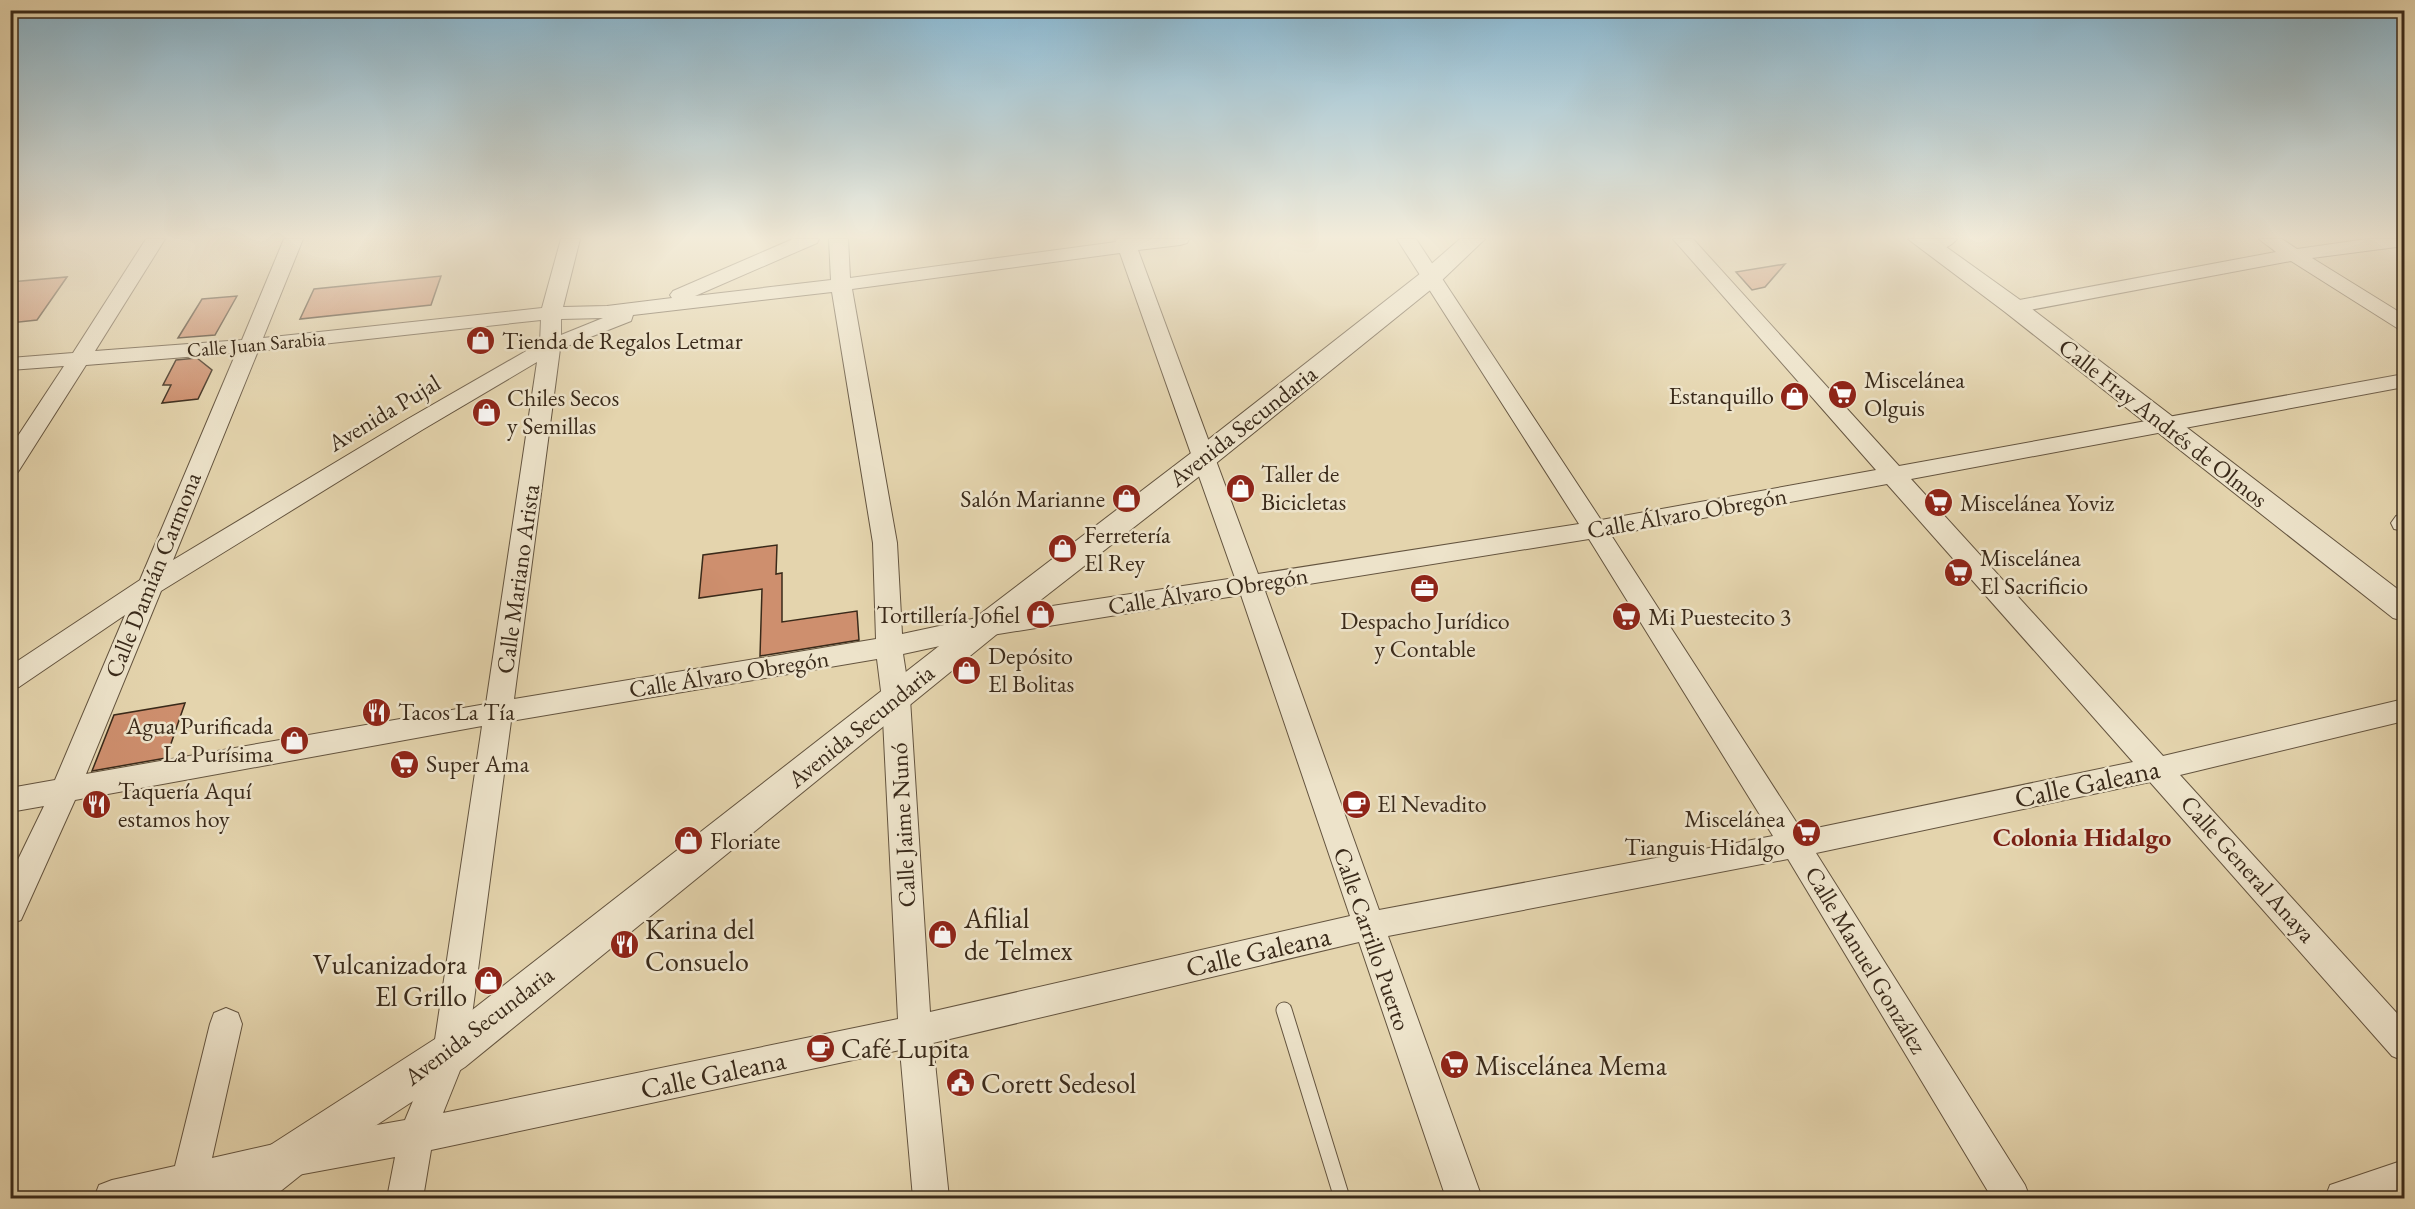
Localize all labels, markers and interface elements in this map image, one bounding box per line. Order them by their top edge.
street label: Calle Juan Sarabia [186,325,326,363]
shop icon: Tienda de Regalos Letmar [465,325,497,357]
place label: Tienda de Regalos Letmar [502,325,743,356]
street label: Calle Fray Andrés de Olmos [2052,331,2274,514]
street label: Avenida Secundaria [1162,358,1323,494]
place label: Miscelánea Olguis [1864,364,1965,423]
street label: Avenida Pujal [321,367,446,459]
supermarket icon: Miscelánea Olguis [1827,378,1859,410]
place label: Estanquillo [1668,380,1774,411]
shop icon: Estanquillo [1779,380,1811,412]
place label: Chiles Secos y Semillas [507,382,619,441]
shop icon: Chiles Secos y Semillas [470,396,502,428]
place label: Taller de Bicicletas [1261,458,1346,517]
street label: Calle Damián Carmona [97,467,208,682]
shop icon: Taller de Bicicletas [1224,472,1256,504]
street label: Calle Álvaro Obregón [1585,480,1789,545]
street label: Calle Mariano Arista [489,482,546,676]
place label: Salón Marianne [960,483,1105,514]
shop icon: Salón Marianne [1110,483,1142,515]
supermarket icon: Miscelánea Yoviz [1923,487,1955,519]
place label: Miscelánea Yoviz [1960,487,2114,518]
place label: Ferretería El Rey [1084,519,1171,578]
shop icon: Ferretería El Rey [1047,533,1079,565]
place label: Miscelánea El Sacrificio [1980,542,2088,601]
supermarket icon: Miscelánea El Sacrificio [1943,556,1975,588]
street label: Calle Álvaro Obregón [1106,559,1310,622]
office icon: Despacho Jurídico y Contable [1409,572,1441,604]
place label: Tortillería Jofiel [876,599,1020,630]
shop icon: Tortillería Jofiel [1025,599,1057,631]
supermarket icon: Mi Puestecito 3 [1611,601,1643,633]
place label: Mi Puestecito 3 [1648,601,1791,632]
place label: Despacho Jurídico y Contable [1340,605,1510,664]
place label: Depósito El Bolitas [988,640,1074,699]
street label: Calle Álvaro Obregón [627,642,831,705]
shop icon: Depósito El Bolitas [951,654,983,686]
street label: Avenida Secundaria [780,657,941,795]
restaurant icon: Tacos La Tía [361,696,393,728]
place label: Tacos La Tía [398,696,515,727]
place label: Agua Purificada La Purísima [125,710,273,769]
shop icon: Agua Purificada La Purísima [278,724,310,756]
street label: Calle Jaime Nunó [883,742,922,908]
supermarket icon: Super Ama [389,748,421,780]
place label: Super Ama [426,748,530,779]
street label: Calle Galeana [2011,750,2164,816]
place label: Taquería Aquí estamos hoy [118,775,252,834]
cafe icon: El Nevadito [1340,788,1372,820]
place label: El Nevadito [1377,788,1487,819]
restaurant icon: Taquería Aquí estamos hoy [81,789,113,821]
street label: Calle General Anaya [2174,789,2323,949]
place label: Miscelánea Tianguis Hidalgo [1624,803,1785,862]
supermarket icon: Miscelánea Tianguis Hidalgo [1790,817,1822,849]
district label: Colonia Hidalgo [1993,820,2171,854]
shop icon: Floriate [673,825,705,857]
place label: Floriate [710,825,780,856]
street label: Calle Carrillo Puerto [1327,843,1418,1035]
street label: Calle Manuel González [1798,860,1935,1059]
place label: Afilial de Telmex [963,900,1072,968]
place label: Karina del Consuelo [645,911,755,979]
street label: Calle Galeana [1182,917,1335,985]
shop icon: Afilial de Telmex [927,918,959,950]
restaurant icon: Karina del Consuelo [608,929,640,961]
place label: Vulcanizadora El Grillo [313,946,468,1014]
street label: Avenida Secundaria [397,959,560,1093]
shop icon: Vulcanizadora El Grillo [472,964,504,996]
place label: Café Lupita [841,1030,970,1066]
cafe icon: Café Lupita [804,1032,836,1064]
street label: Calle Galeana [637,1041,790,1107]
place label: Miscelánea Mema [1475,1047,1668,1083]
supermarket icon: Miscelánea Mema [1438,1049,1470,1081]
place label: Corett Sedesol [981,1065,1136,1101]
public building icon: Corett Sedesol [944,1067,976,1099]

